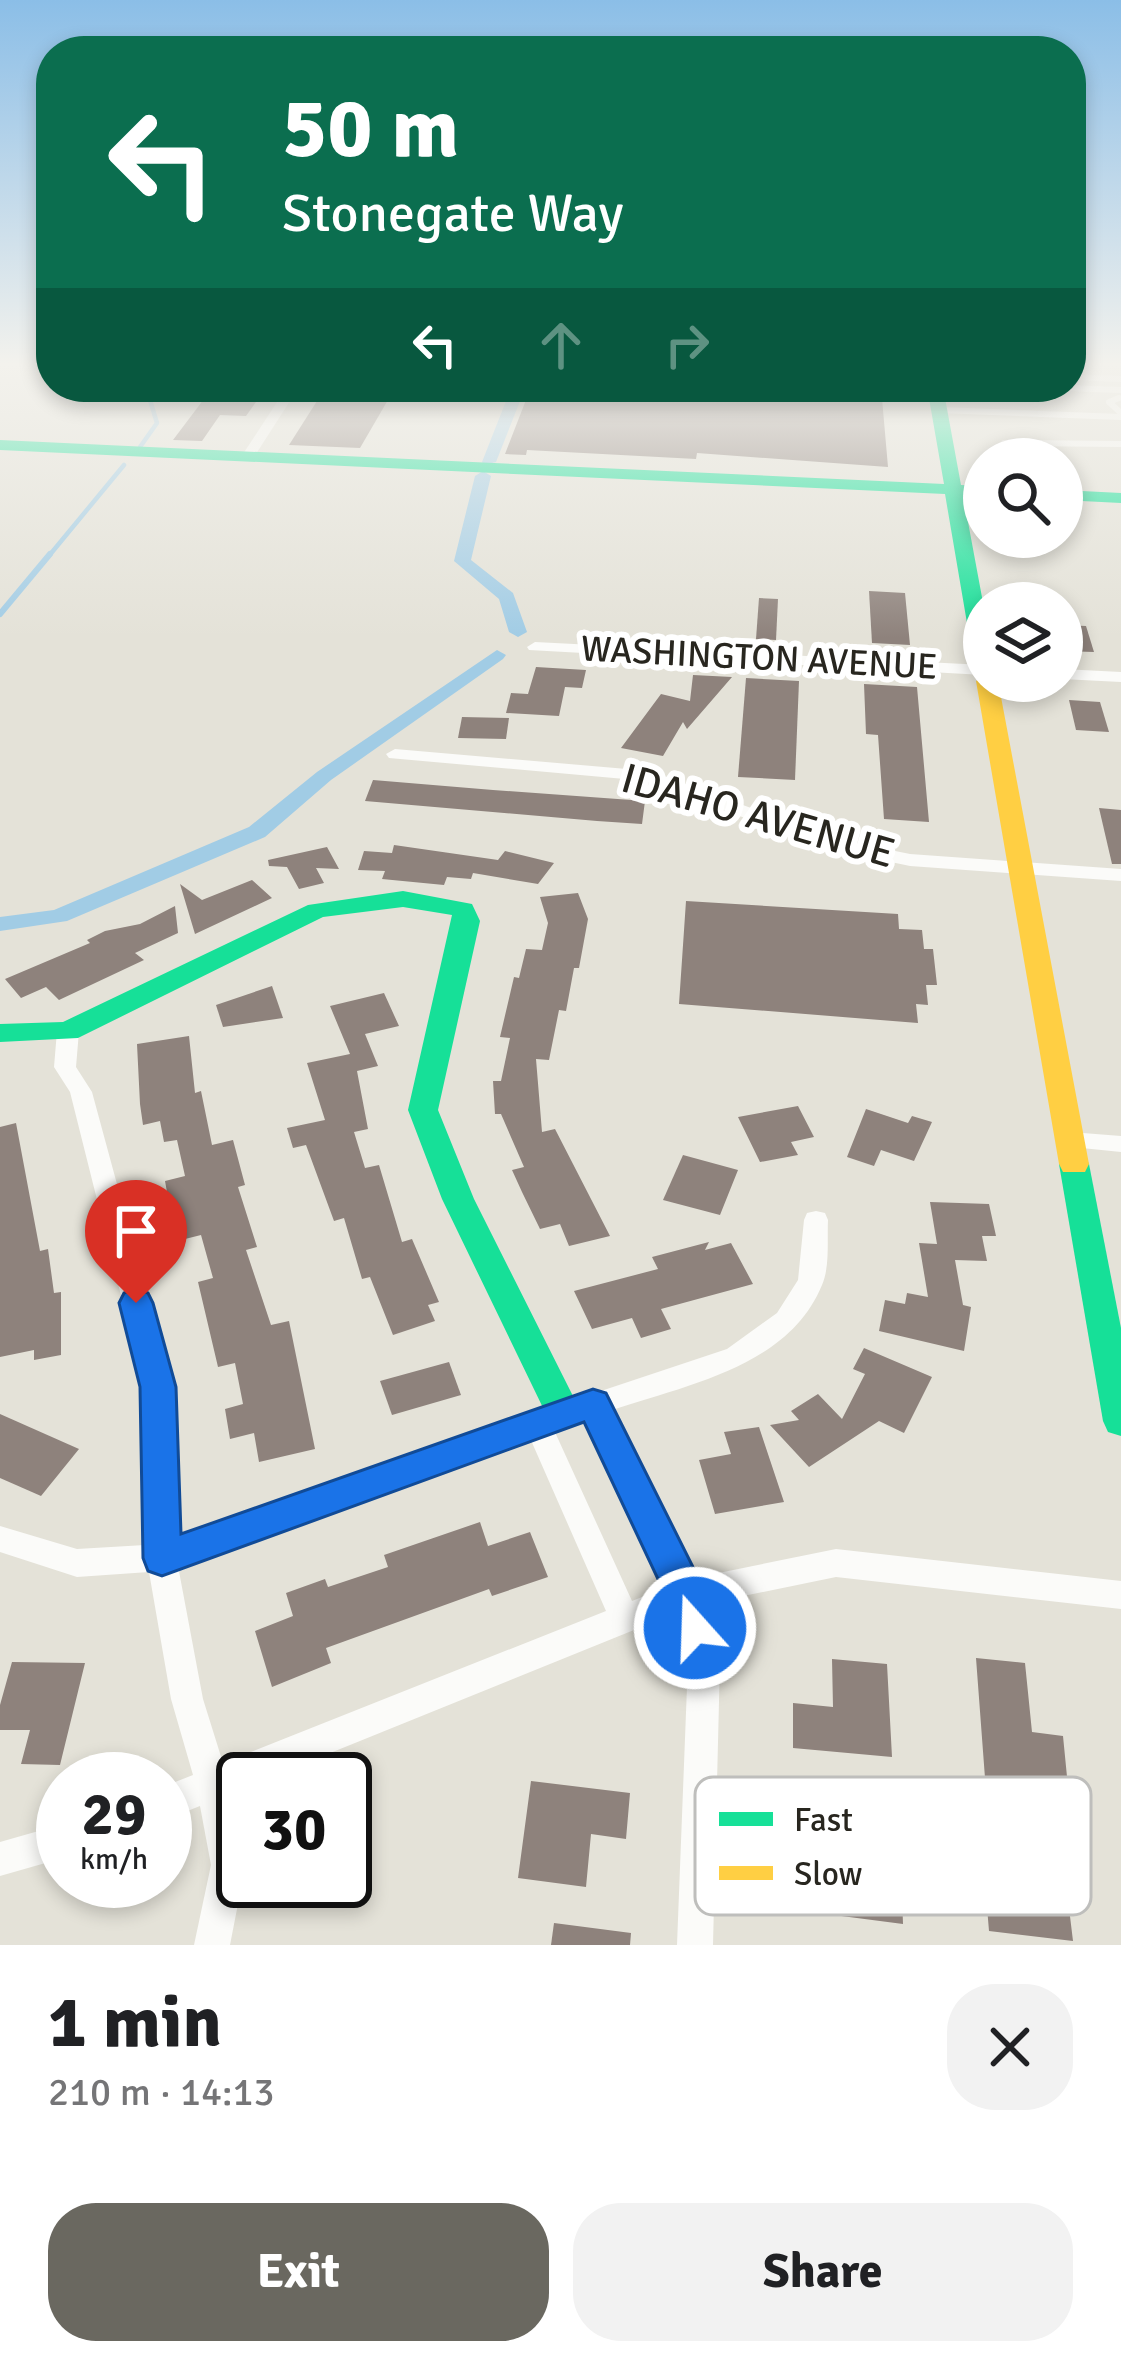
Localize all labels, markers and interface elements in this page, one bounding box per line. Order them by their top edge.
text: 50 m [282,77,459,181]
icon: left [84,84,240,240]
text: Stonegate Way [282,180,623,247]
icon: left [402,312,468,378]
icon: ahead [528,312,594,378]
icon: right [654,312,720,378]
map controls [963,438,1083,702]
button: search [963,438,1083,558]
button: layers [963,582,1083,702]
street label: WASHINGTON AVENUE [580,626,938,690]
street label: IDAHO AVENUE [616,753,900,879]
pin [85,1180,187,1303]
icon: arrive [103,1198,169,1264]
position arrow [632,1565,758,1691]
speed limit sign: 30 [216,1752,372,1908]
legend [695,1777,1091,1915]
text: 29 [82,1778,146,1852]
text: Fast [794,1800,853,1841]
text: km/h [80,1841,148,1878]
text: Slow [794,1854,863,1895]
text: 1 min [48,1978,222,2067]
button: close [947,1984,1073,2110]
text: 210 m · 14:13 [48,2068,275,2116]
button: Exit [48,2203,549,2341]
button: Share [573,2203,1073,2341]

